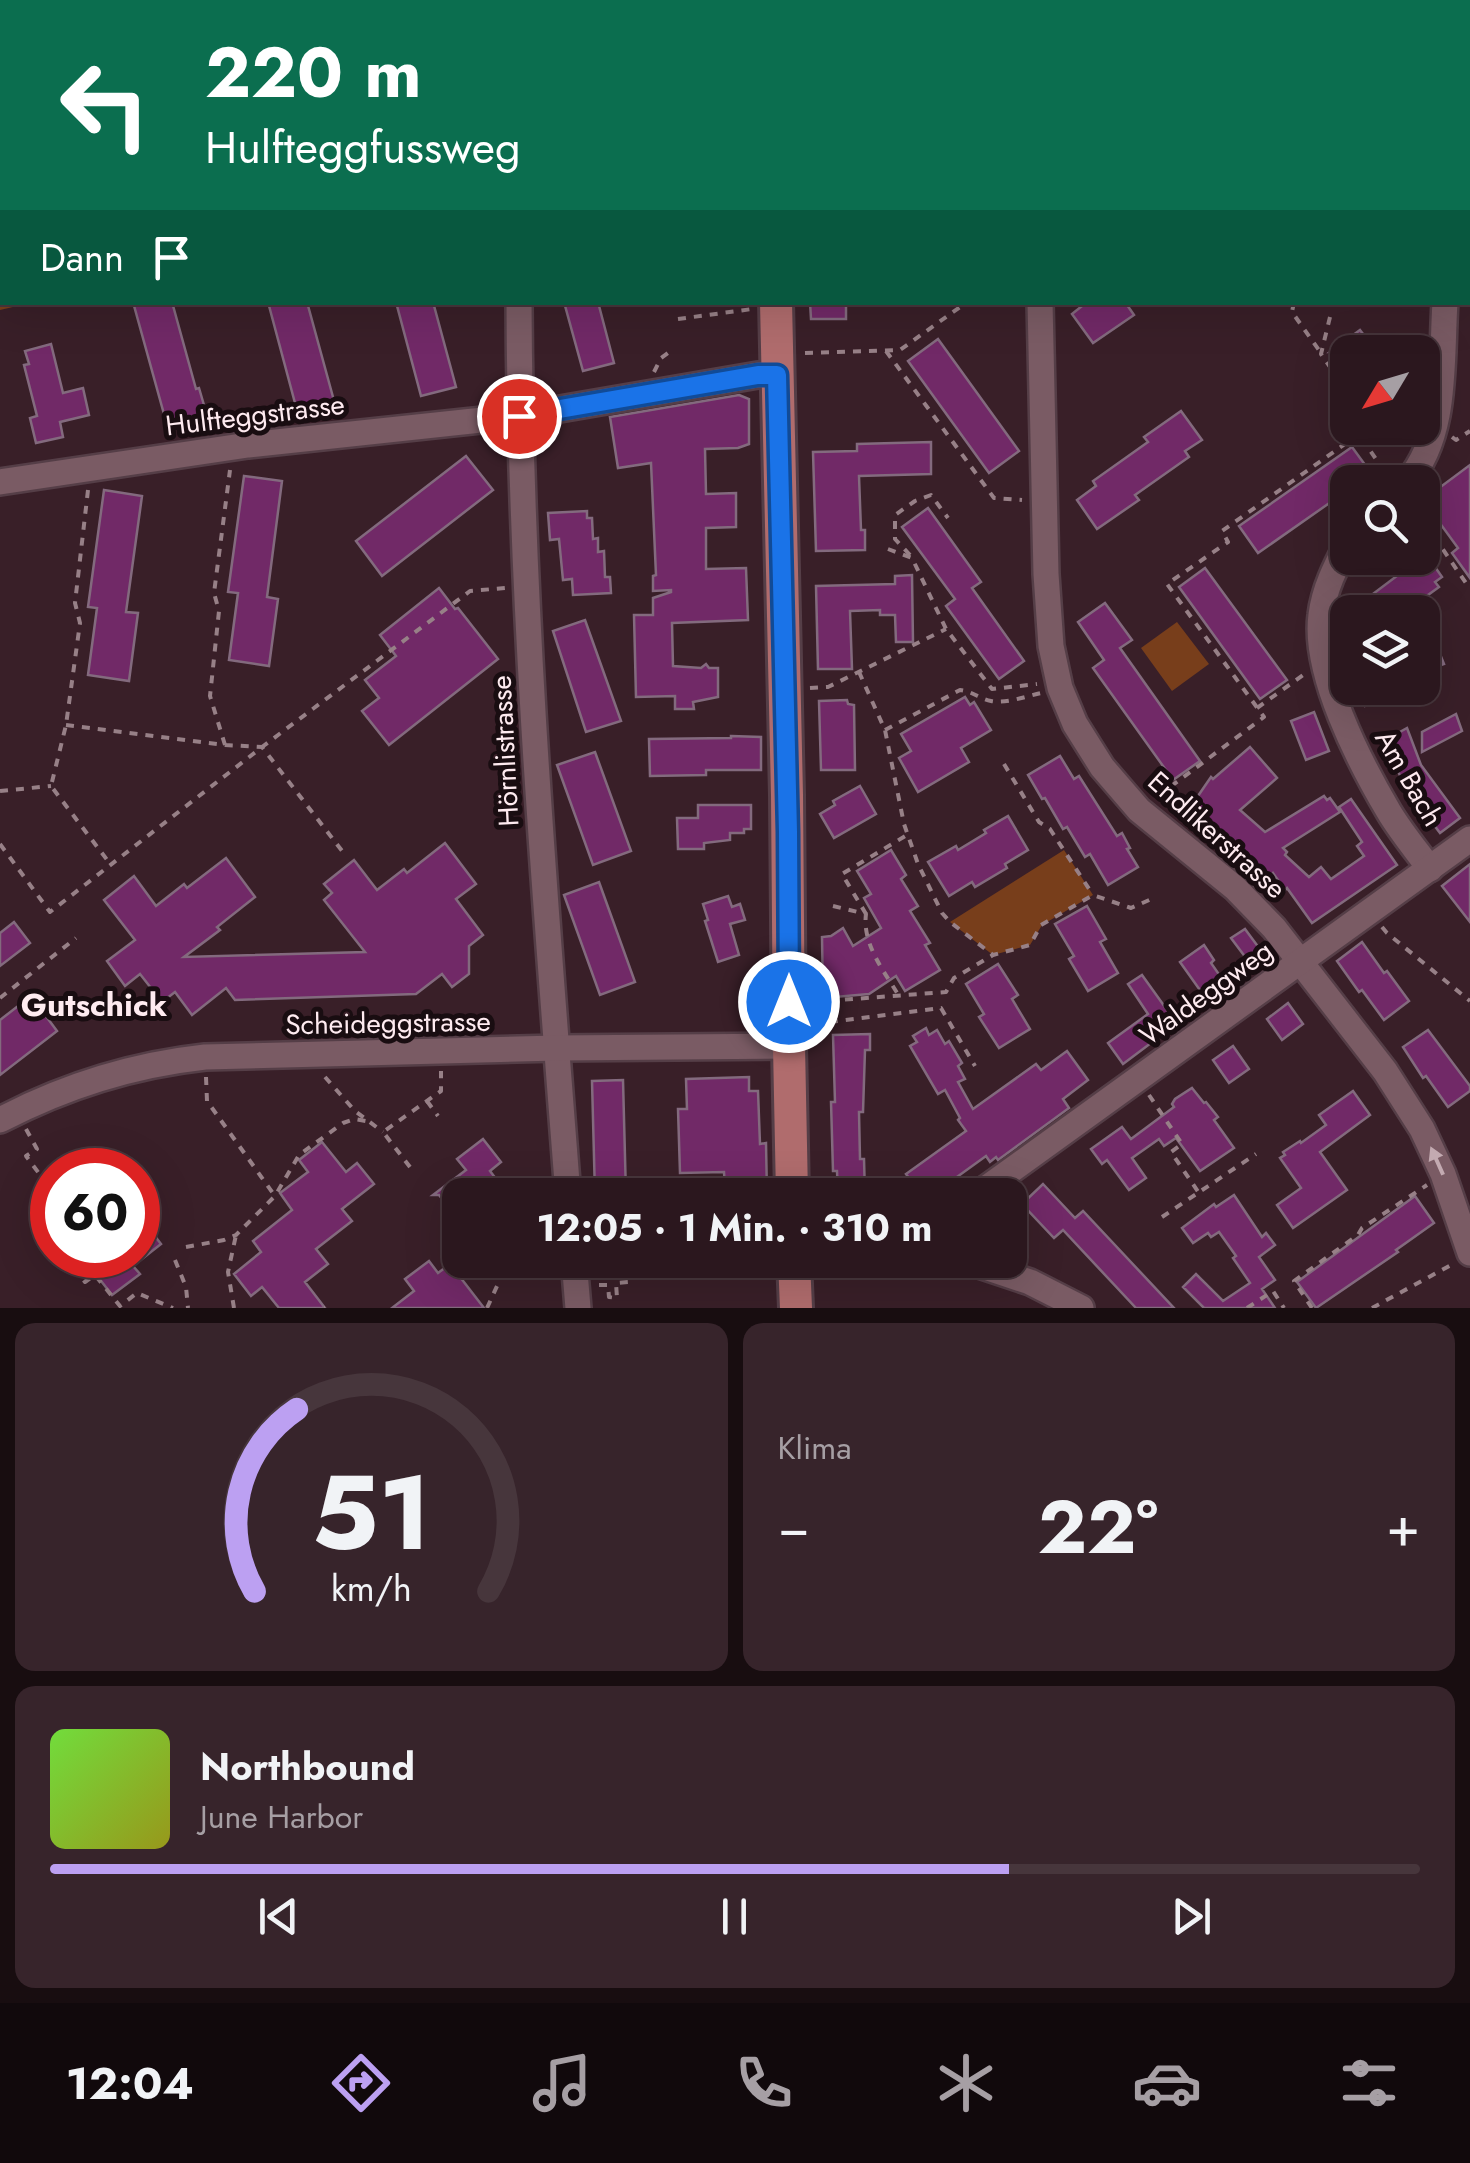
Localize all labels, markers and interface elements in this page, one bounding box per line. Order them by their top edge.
text: 220 m [205,22,422,123]
icon: left [40,40,170,170]
text: Hulfteggfussweg [205,115,521,180]
text: Dann [40,230,124,285]
icon: arrive [144,230,199,285]
north arrow [1330,335,1440,445]
map controls [1330,335,1440,705]
pin [477,374,562,459]
street label: Hulfteggstrasse [163,384,347,446]
icon: arrive [492,389,547,444]
button: search [1330,465,1440,575]
button: layers [1330,595,1440,705]
street label: Hörnlistrasse [481,674,529,828]
street label: Am Bach [1365,722,1453,834]
street label: Endlikerstrasse [1139,762,1295,908]
street label: Waldeggweg [1131,931,1281,1055]
position arrow [737,950,841,1054]
district label: Gutschick [21,982,168,1028]
street label: Scheideggstrasse [285,1001,491,1045]
one-way arrow [1428,1146,1445,1175]
speed limit sign: 60 [30,1148,160,1278]
text: 12:05 · 1 Min. · 310 m [536,1200,933,1255]
text: Klima [778,1425,852,1471]
text: 51 [311,1438,431,1588]
text: 22° [1038,1473,1158,1581]
text: − [778,1487,810,1567]
text: + [1386,1487,1420,1567]
text: km/h [331,1563,412,1614]
text: Northbound [200,1739,415,1794]
text: June Harbor [200,1794,363,1840]
icon: previous [251,1889,306,1944]
icon: pause [707,1889,762,1944]
icon: next [1164,1889,1219,1944]
icon: directions [326,2048,396,2118]
icon: music [527,2048,597,2118]
icon: phone [729,2048,799,2118]
icon: climate [931,2048,1001,2118]
icon: car [1132,2048,1202,2118]
icon: filters [1334,2048,1404,2118]
text: 12:04 [66,2051,194,2116]

